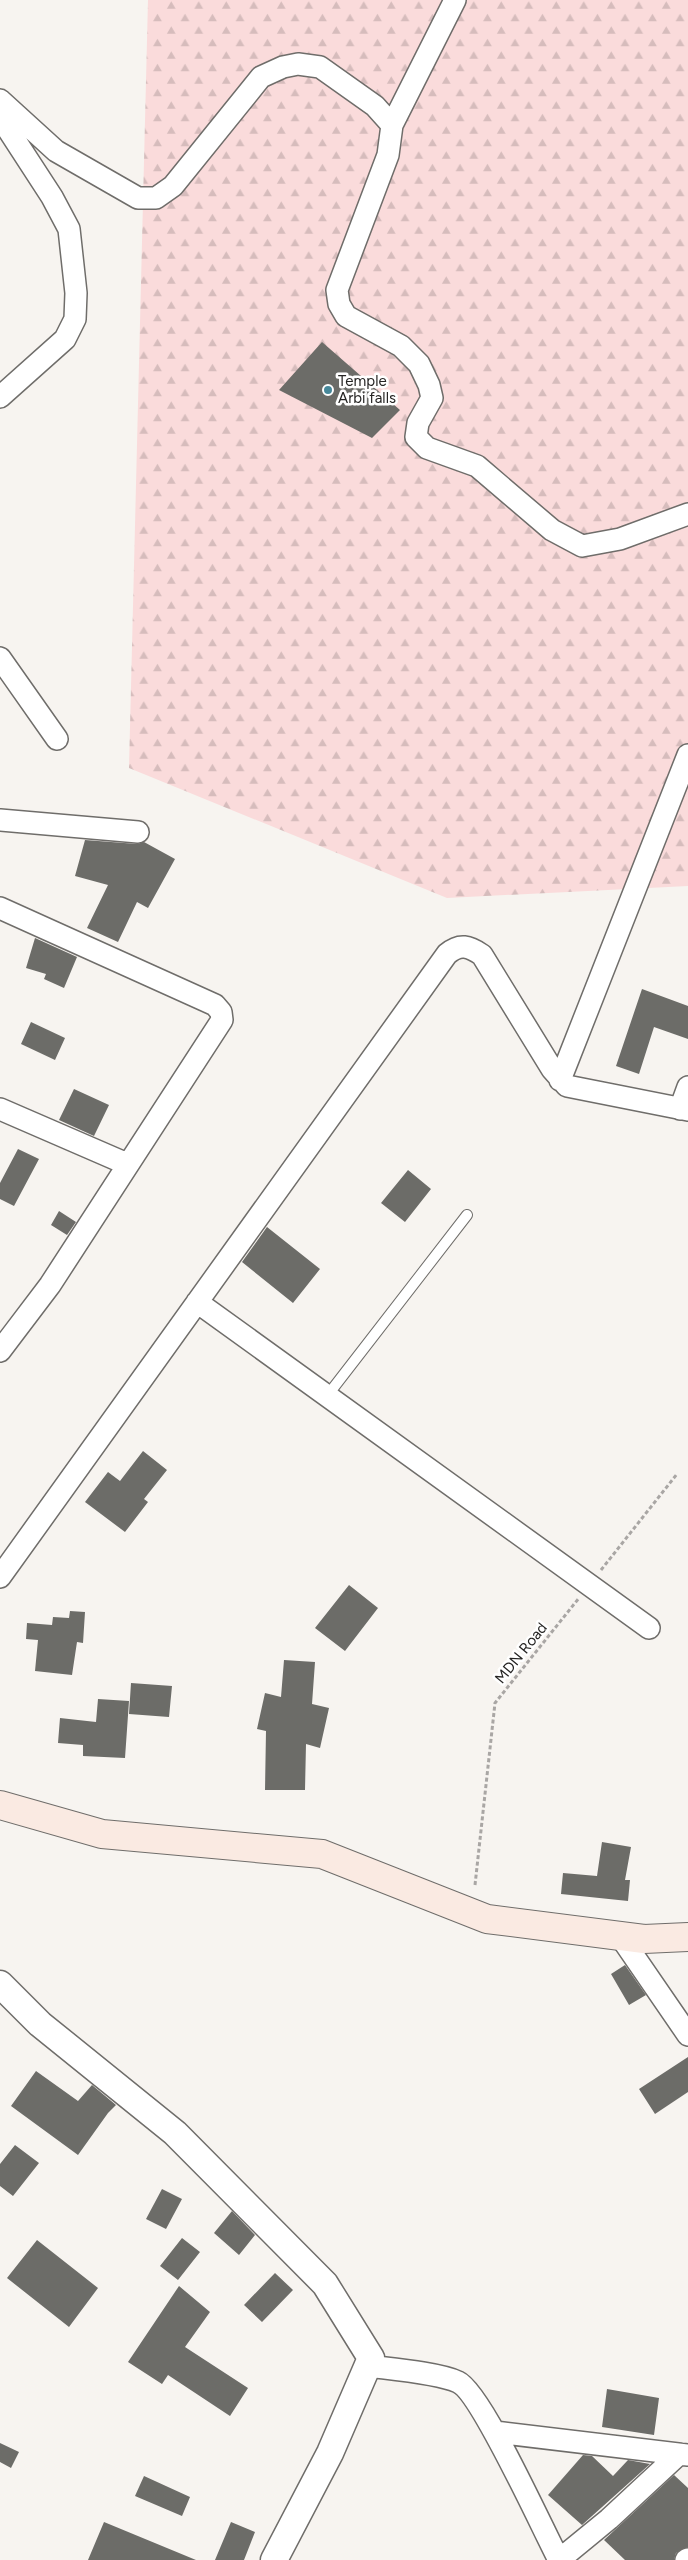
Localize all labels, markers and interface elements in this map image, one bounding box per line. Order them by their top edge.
place label: Temple Arbi falls [338,372,396,407]
marker: Temple Arbi falls [322,384,334,396]
street label: MDN Road [491,1619,551,1687]

